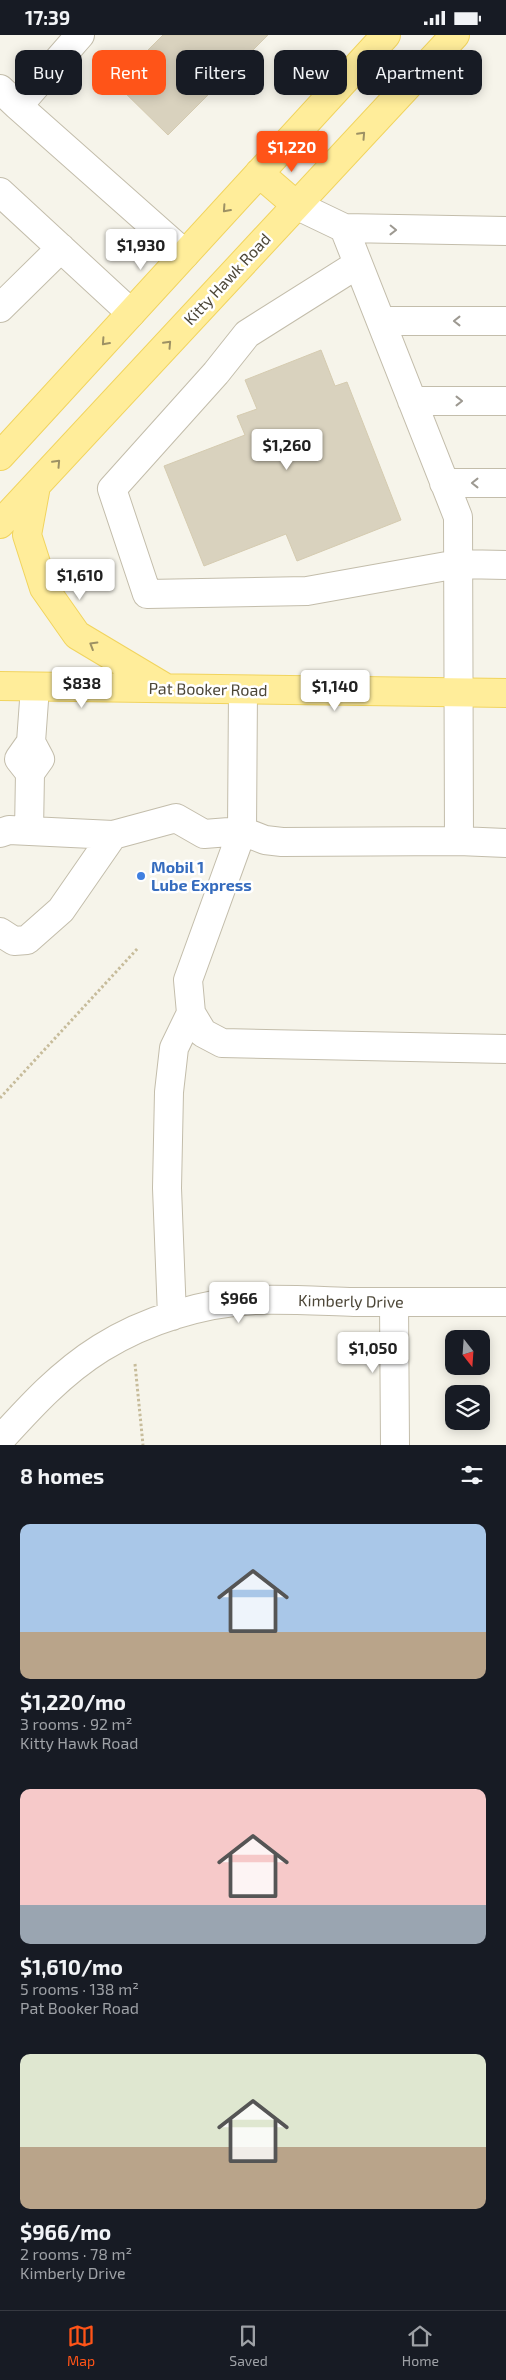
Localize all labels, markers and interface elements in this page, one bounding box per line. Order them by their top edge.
text: 17:39 [25,6,70,29]
chip: Buy [15,50,82,95]
chip: Rent [92,50,166,95]
chip: Filters [176,50,264,95]
chip: New [274,50,347,95]
chip: Apartment [357,50,482,95]
pin: $1,220 [251,131,333,173]
one-way arrow [356,132,365,141]
text: $1,220 [268,137,316,156]
one-way arrow [223,204,232,213]
one-way arrow [389,225,397,235]
pin: $1,930 [100,229,182,271]
street label: Kitty Hawk Road [179,229,274,328]
text: $1,930 [117,235,165,254]
one-way arrow [453,316,461,326]
one-way arrow [102,336,111,345]
one-way arrow [162,340,171,349]
one-way arrow [456,396,463,406]
pin: $1,260 [246,429,328,471]
text: $1,260 [263,435,311,454]
one-way arrow [51,459,60,468]
one-way arrow [471,478,478,488]
pin: $1,610 [39,559,121,601]
text: $1,610 [57,565,103,584]
one-way arrow [90,641,99,651]
pin: $838 [52,667,112,709]
pin: $1,140 [294,669,376,712]
text: $838 [63,673,101,692]
text: $1,140 [312,676,358,695]
street label: Pat Booker Road [148,678,268,699]
place label: Mobil 1 Lube Express [151,857,252,894]
marker: Mobil 1 Lube Express [135,870,147,882]
pin: $966 [209,1281,269,1324]
text: $966 [220,1288,258,1307]
street label: Kimberly Drive [298,1290,404,1311]
north arrow [445,1330,490,1375]
map controls [445,1330,490,1430]
pin: $1,050 [332,1331,414,1374]
text: $1,050 [348,1338,398,1357]
button: layers [445,1385,490,1430]
icon: filters [458,1461,486,1489]
text: 8 homes [20,1463,104,1488]
icon: home [208,1556,298,1646]
text: $1,220/mo [20,1689,126,1714]
text: 3 rooms · 92 m² [20,1714,132,1733]
text: Kitty Hawk Road [20,1733,138,1752]
icon: home [208,1821,298,1911]
text: $1,610/mo [20,1954,123,1979]
text: 5 rooms · 138 m² [20,1979,139,1998]
text: Pat Booker Road [20,1998,139,2017]
icon: home [208,2086,298,2176]
text: $966/mo [20,2219,111,2244]
text: 2 rooms · 78 m² [20,2244,132,2263]
text: Kimberly Drive [20,2263,126,2282]
tab: Map [67,2322,95,2369]
tab: Saved [229,2322,268,2369]
tab: Home [402,2322,439,2369]

